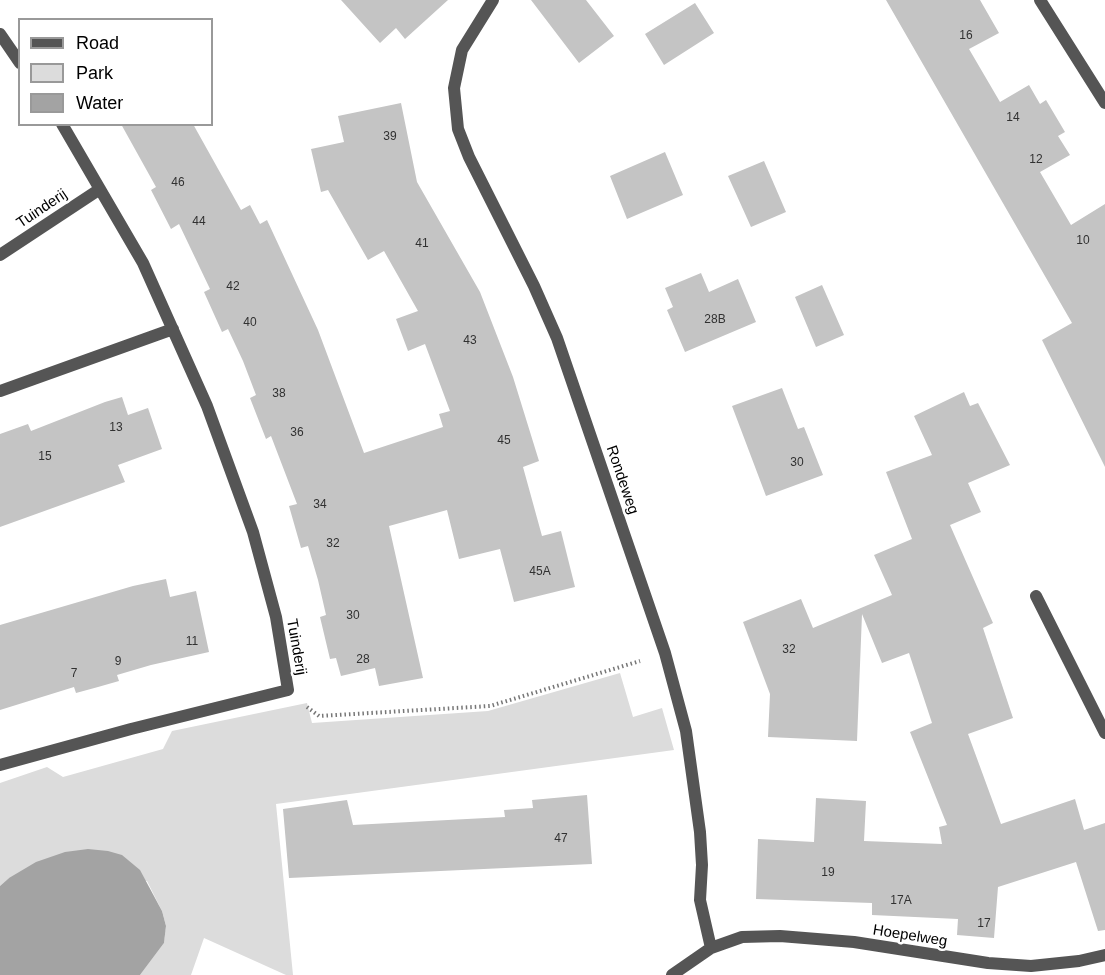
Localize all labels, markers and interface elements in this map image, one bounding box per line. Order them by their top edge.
legend [18,18,213,126]
house number: 16 [959,29,973,43]
text: Road [76,33,119,53]
text: Park [76,63,113,83]
text: Water [76,93,123,113]
house number: 14 [1006,111,1020,125]
house number: 39 [383,130,397,144]
house number: 12 [1029,153,1043,167]
house number: 46 [171,176,185,190]
street label: Tuinderij [13,186,71,232]
house number: 44 [192,215,206,229]
house number: 10 [1076,234,1090,248]
house number: 41 [415,237,429,251]
house number: 42 [226,280,240,294]
house number: 28B [704,313,726,327]
house number: 40 [243,316,257,330]
house number: 43 [463,334,477,348]
house number: 38 [272,387,286,401]
house number: 13 [109,421,123,435]
house number: 36 [290,426,304,440]
house number: 45 [497,434,511,448]
street label: Rondeweg [602,443,642,517]
house number: 15 [38,450,52,464]
house number: 30 [790,456,804,470]
house number: 34 [313,498,327,512]
house number: 32 [326,537,340,551]
house number: 45A [529,565,551,579]
house number: 30 [346,609,360,623]
street label: Tuinderij [282,617,310,677]
house number: 11 [186,635,198,649]
house number: 32 [782,643,796,657]
house number: 28 [356,653,370,667]
house number: 9 [115,655,121,669]
house number: 7 [71,667,77,681]
house number: 47 [554,832,568,846]
house number: 19 [821,866,835,880]
house number: 17A [890,894,912,908]
house number: 17 [977,917,991,931]
street label: Hoepelweg [872,921,948,951]

